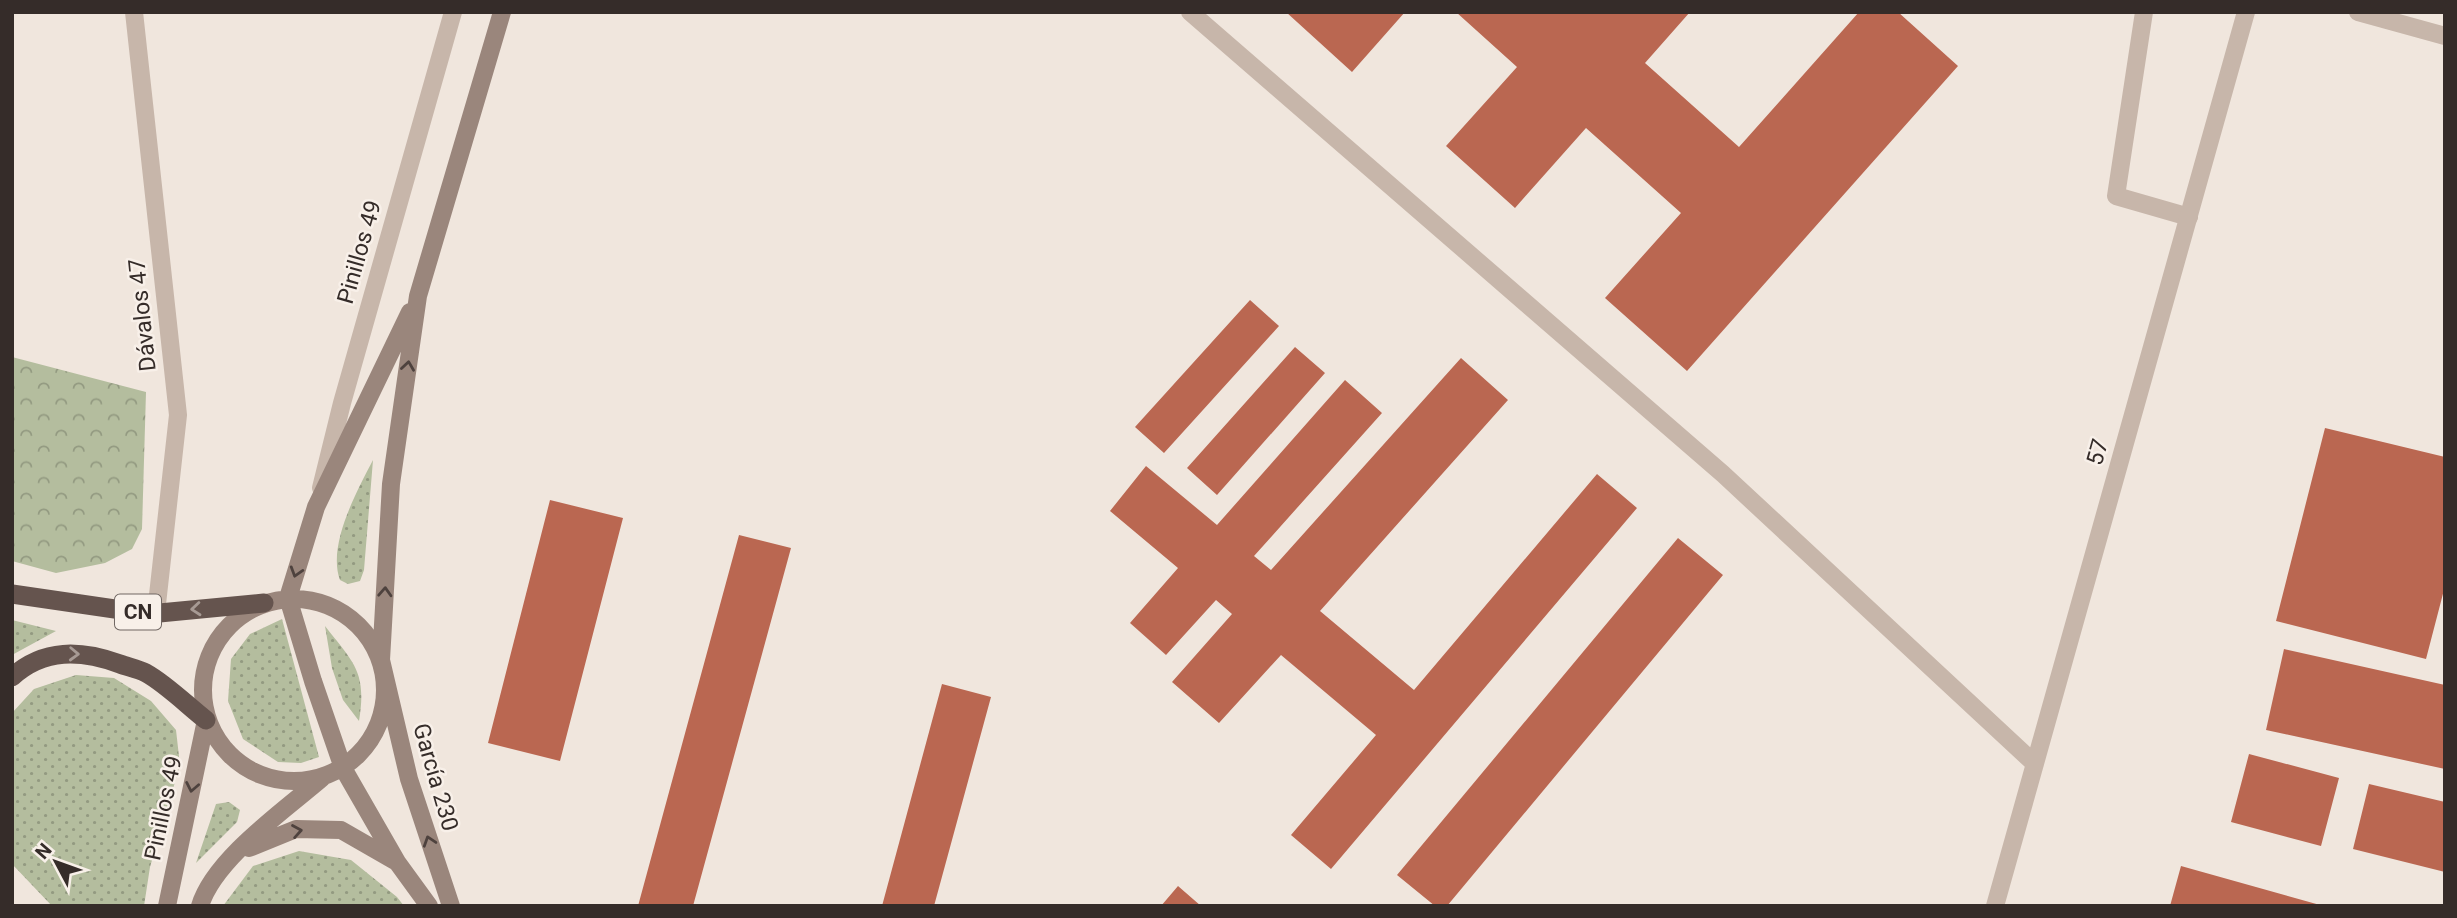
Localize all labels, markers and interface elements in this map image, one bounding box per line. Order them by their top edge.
street label: Pinillos 49 [332,197,387,307]
street label: Dávalos 47 [123,257,162,373]
one-way arrow [400,360,415,372]
street label: 57 [2081,436,2114,468]
one-way arrow [289,566,304,578]
one-way arrow [377,586,392,597]
road number: CN [115,594,161,630]
one-way arrow [191,601,202,616]
one-way arrow [69,647,80,662]
street label: García 230 [407,720,464,834]
street label: Pinillos 49 [139,753,188,863]
one-way arrow [186,781,201,793]
one-way arrow [291,824,302,839]
north arrow [21,827,91,897]
one-way arrow [422,836,437,848]
text: N [30,839,57,864]

